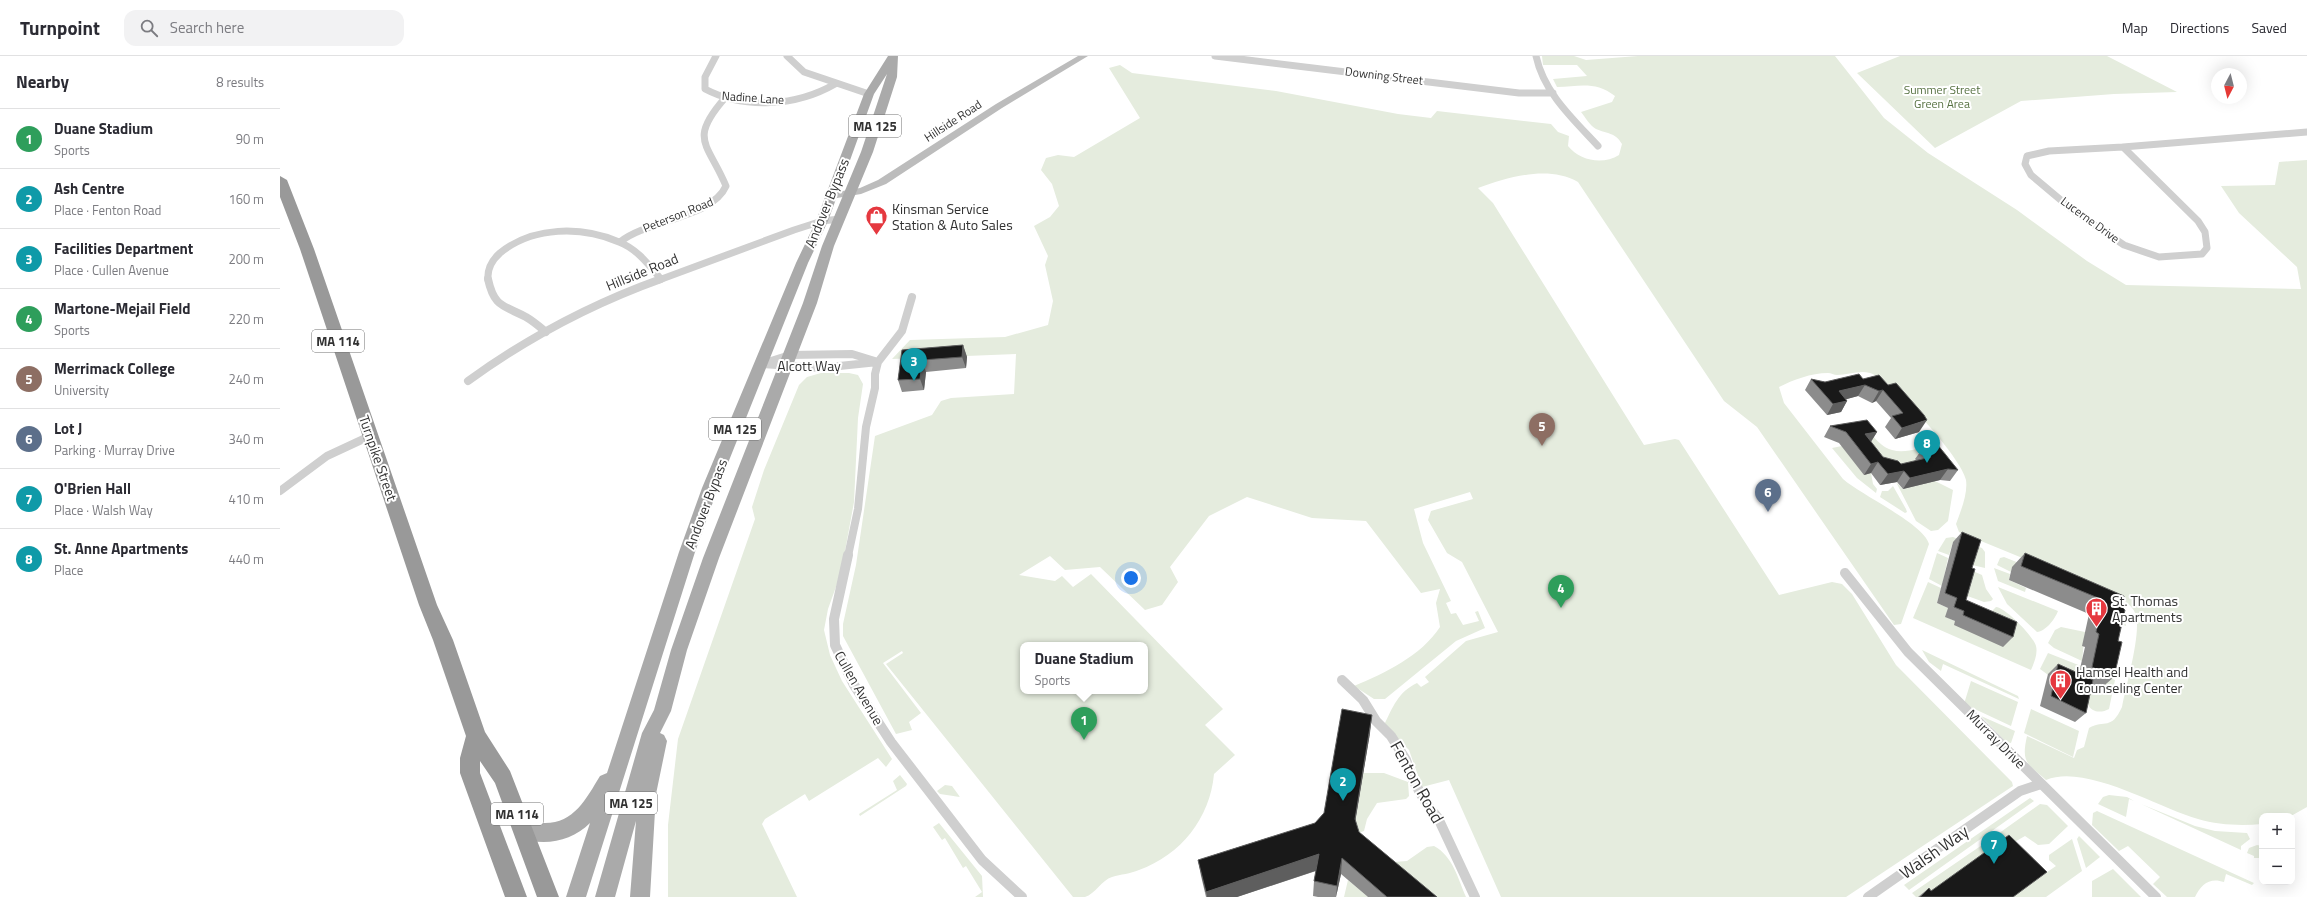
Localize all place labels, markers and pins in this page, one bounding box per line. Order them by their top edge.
place label: Kinsman Service Station & Auto Sales [892,198,1013,235]
shop icon: Kinsman Service Station & Auto Sales [864,204,890,237]
pin: 3 [901,348,927,381]
pin: 5 [1529,413,1555,446]
pin: 8 [1914,430,1940,463]
pin: 6 [1755,479,1781,512]
pin: 4 [1548,575,1574,608]
place label: St. Thomas Apartments [2112,590,2182,627]
building icon: St. Thomas Apartments [2084,596,2110,629]
place label: Hamsel Health and Counseling Center [2076,661,2188,698]
building icon: Hamsel Health and Counseling Center [2048,667,2074,700]
pin: 1 [1071,707,1097,740]
pin: 2 [1330,768,1356,801]
pin: 7 [1981,831,2007,864]

